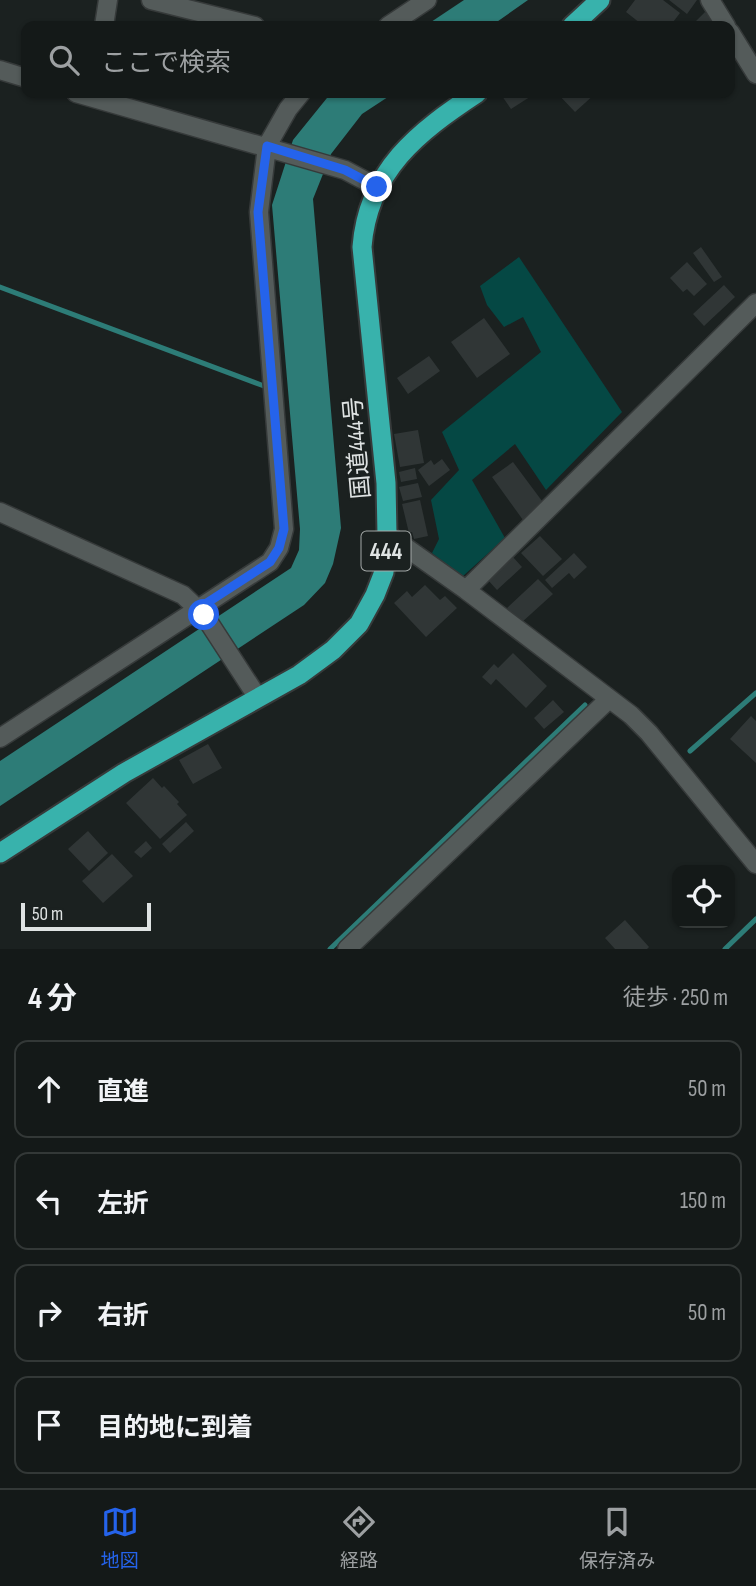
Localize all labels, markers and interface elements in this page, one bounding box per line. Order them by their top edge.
search box [21,21,735,98]
icon: search [45,41,83,79]
text: ここで検索 [101,48,231,79]
route end [361,171,392,202]
street label: 国道444号 [339,396,376,500]
road number: 444 [362,531,410,570]
route start [188,599,219,630]
map controls [672,865,735,928]
button: locate [672,865,735,928]
scale bar [21,900,150,932]
text: 50 m [32,903,63,926]
text: 4 分 [28,981,77,1017]
text: 徒歩 · 250 m [623,984,728,1012]
icon: ahead [30,1070,68,1108]
text: 50 m [688,1075,726,1103]
text: 直進 [97,1077,149,1108]
icon: left [30,1182,68,1220]
text: 150 m [680,1187,726,1215]
text: 左折 [97,1189,149,1220]
icon: right [30,1294,68,1332]
text: 50 m [688,1299,726,1327]
text: 右折 [97,1301,149,1332]
icon: arrive [30,1406,68,1444]
text: 目的地に到着 [97,1413,253,1444]
tab: 地図 [101,1503,139,1573]
tab: 経路 [340,1503,378,1573]
tab: 保存済み [579,1503,655,1573]

